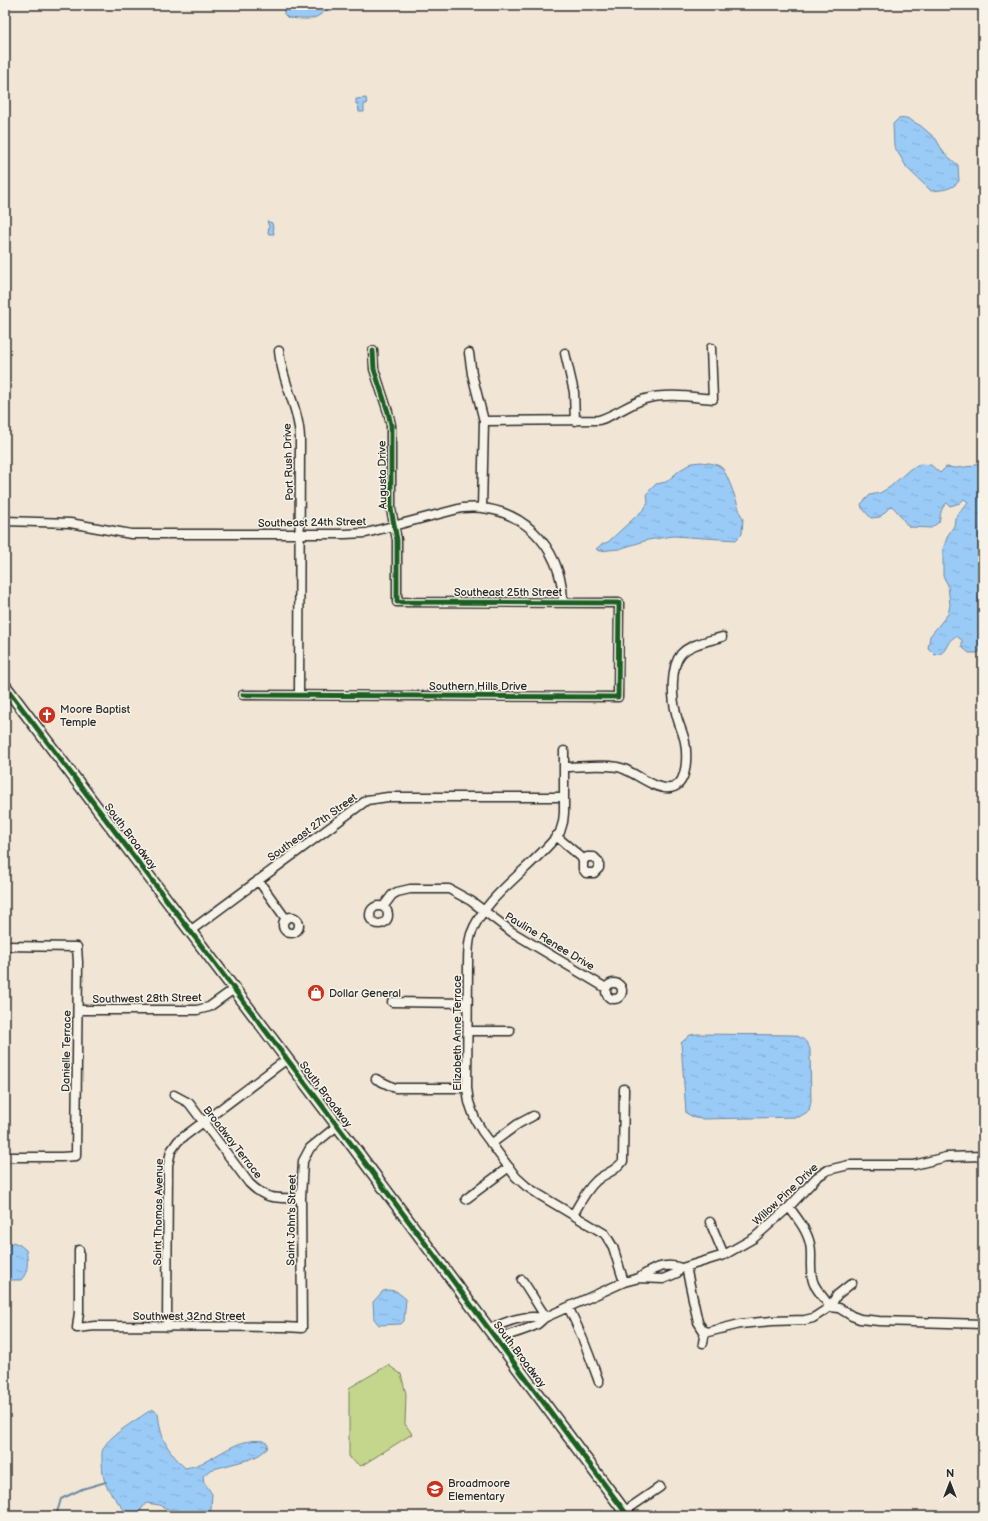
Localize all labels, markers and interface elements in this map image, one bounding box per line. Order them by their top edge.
street label: Port Rush Drive [281,423,296,501]
street label: Augusta Drive [375,440,390,509]
street label: Southeast 24th Street [258,515,367,530]
street label: Southeast 25th Street [454,586,563,599]
street label: Southern Hills Drive [429,680,527,693]
place label: Moore Baptist Temple [60,703,131,729]
church icon: Moore Baptist Temple [37,705,57,725]
street label: Southeast 27th Street [265,790,360,864]
street label: South Broadway [101,801,160,872]
street label: Pauline Renee Drive [503,910,597,974]
street label: Elizabeth Anne Terrace [451,975,464,1091]
shop icon: Dollar General [306,983,326,1003]
place label: Dollar General [329,987,401,1000]
street label: Southwest 28th Street [92,991,202,1006]
street label: Danielle Terrace [59,1010,74,1092]
street label: South Broadway [296,1059,355,1130]
street label: Broadway Terrace [200,1103,265,1181]
street label: Saint Thomas Avenue [151,1158,166,1266]
street label: Willow Pine Drive [750,1160,821,1228]
street label: Saint John's Street [284,1174,299,1266]
street label: Southwest 32nd Street [133,1310,246,1323]
street label: South Broadway [490,1319,549,1390]
north arrow [930,1463,970,1503]
text: N [946,1467,954,1480]
place label: Broadmoore Elementary [448,1477,510,1503]
school or university icon: Broadmoore Elementary [425,1479,445,1499]

